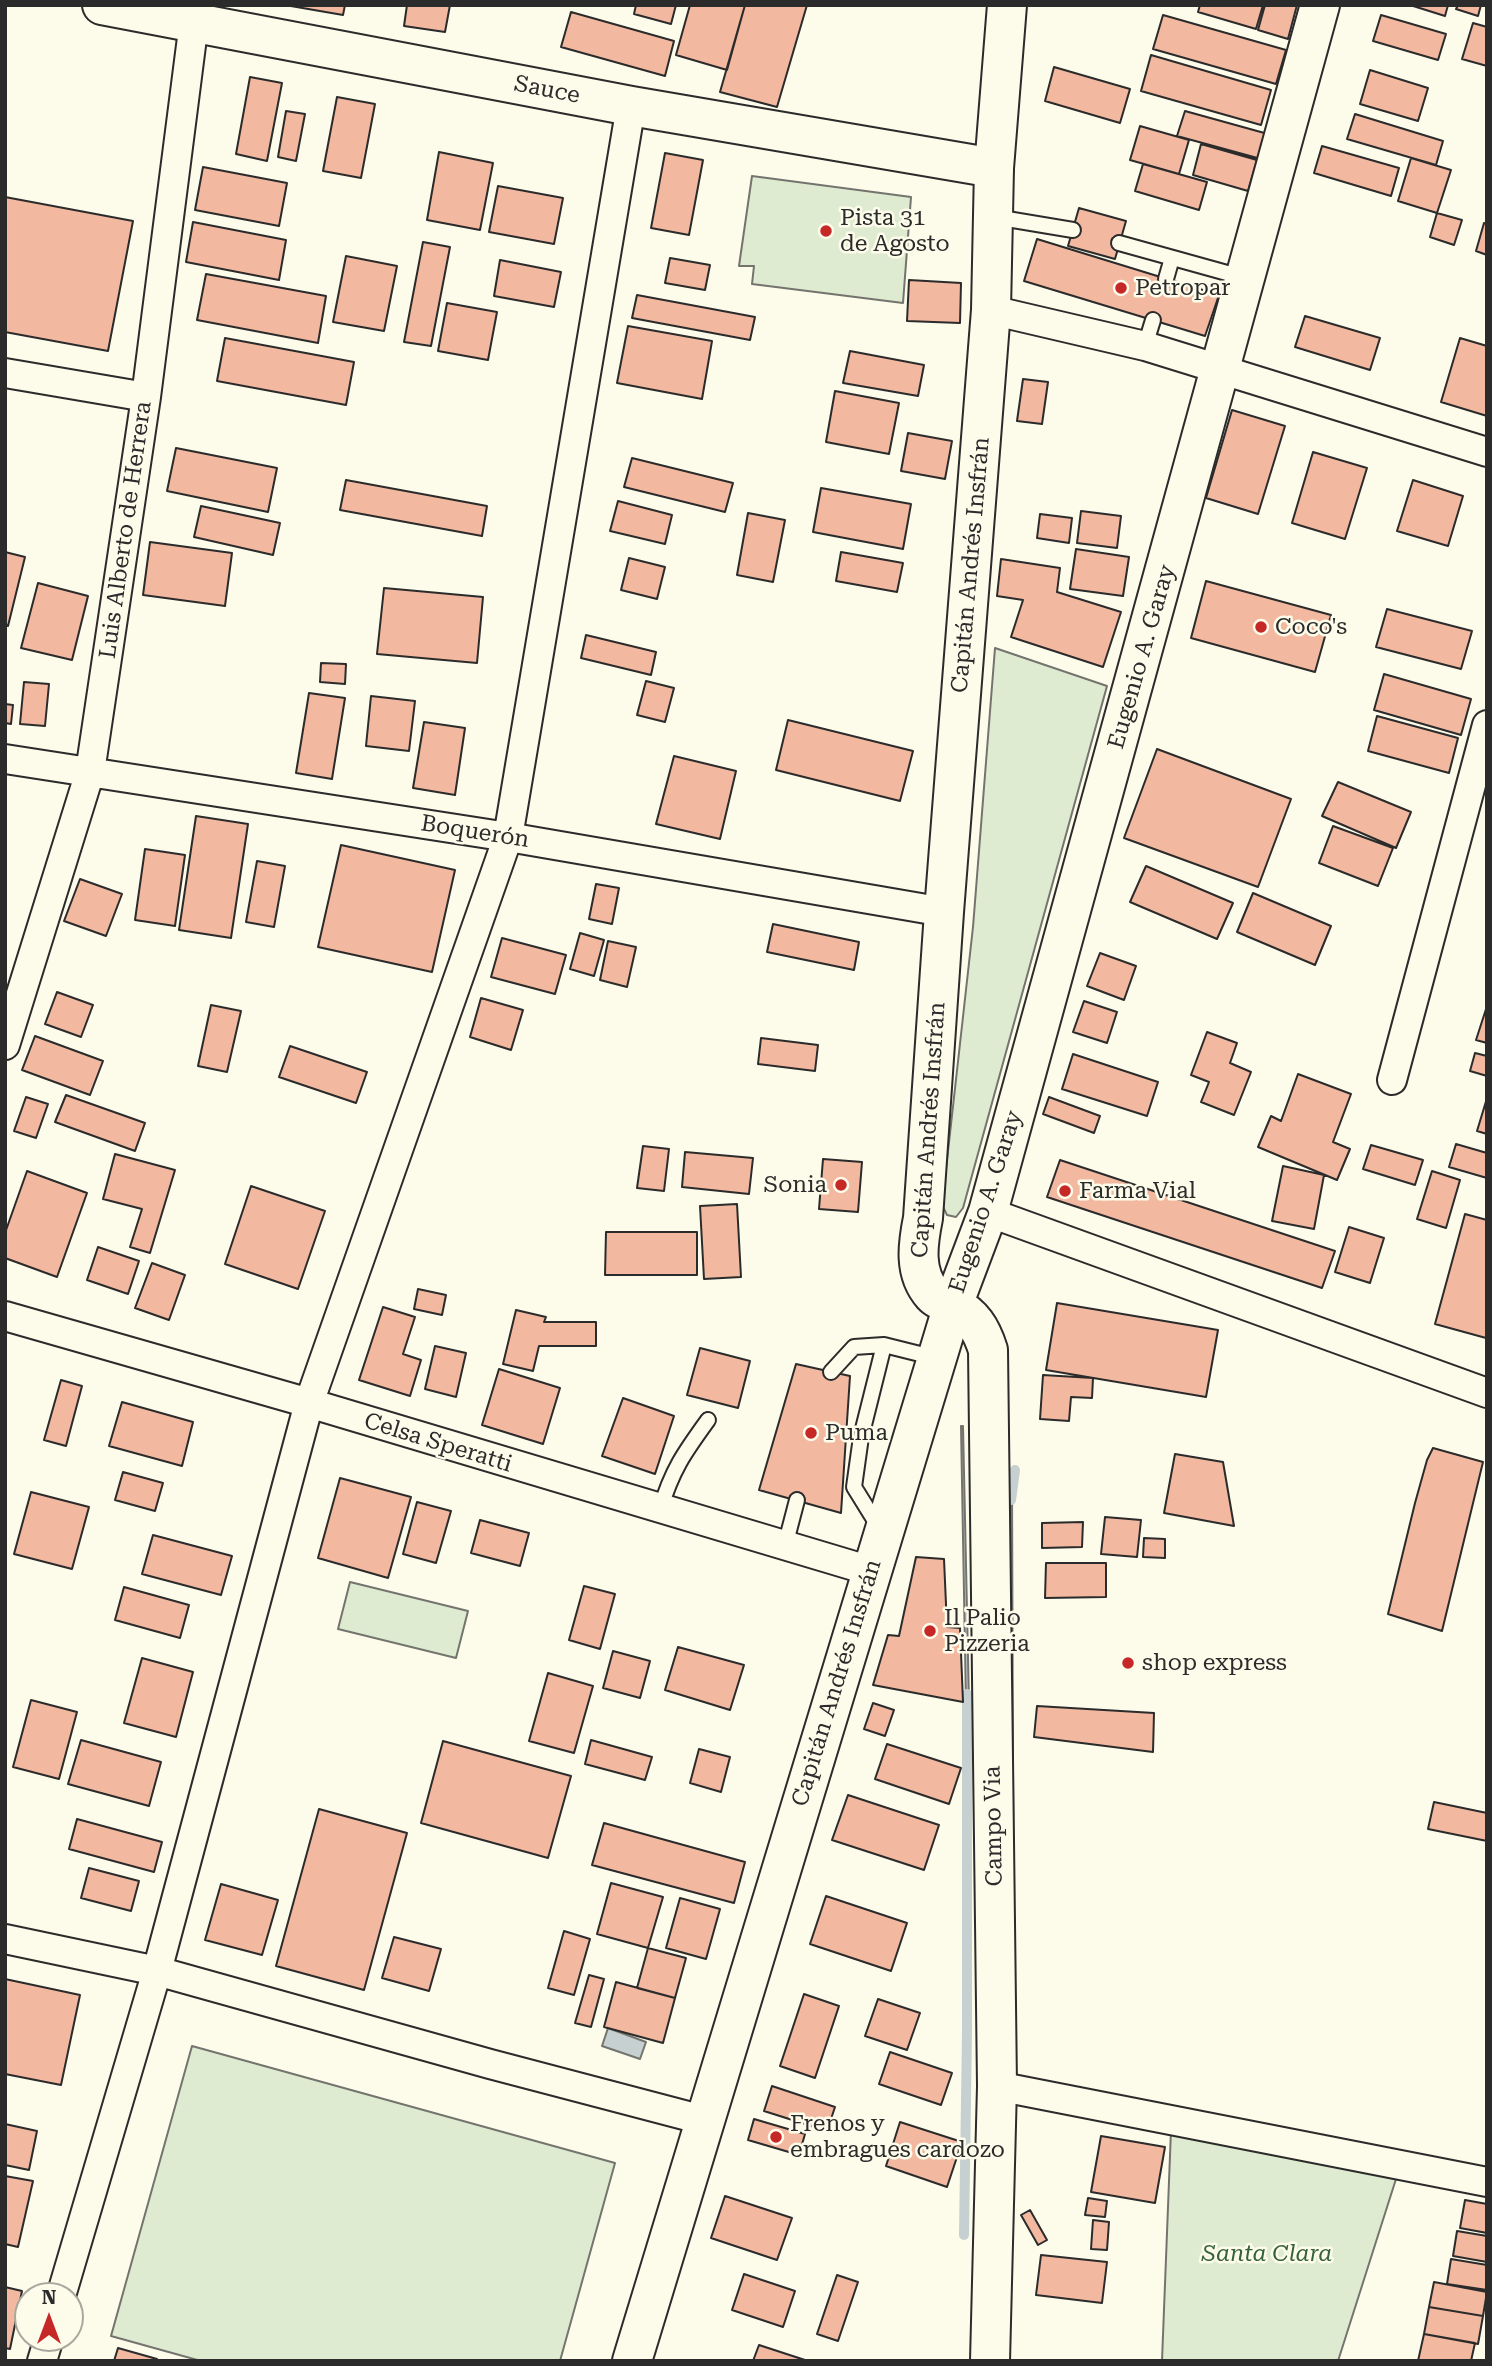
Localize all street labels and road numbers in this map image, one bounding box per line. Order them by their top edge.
street label: Sauce [512,70,582,110]
street label: Luis Alberto de Herrera [94,400,158,660]
street label: Capitán Andrés Insfrán [946,436,996,694]
street label: Eugenio A. Garay [1103,562,1181,752]
street label: Boquerón [419,810,531,854]
street label: Capitán Andrés Insfrán [906,1001,952,1259]
street label: Eugenio A. Garay [944,1107,1028,1297]
street label: Celsa Speratti [361,1407,515,1479]
street label: Capitán Andrés Insfrán [786,1556,888,1810]
street label: Campo Via [979,1765,1009,1887]

